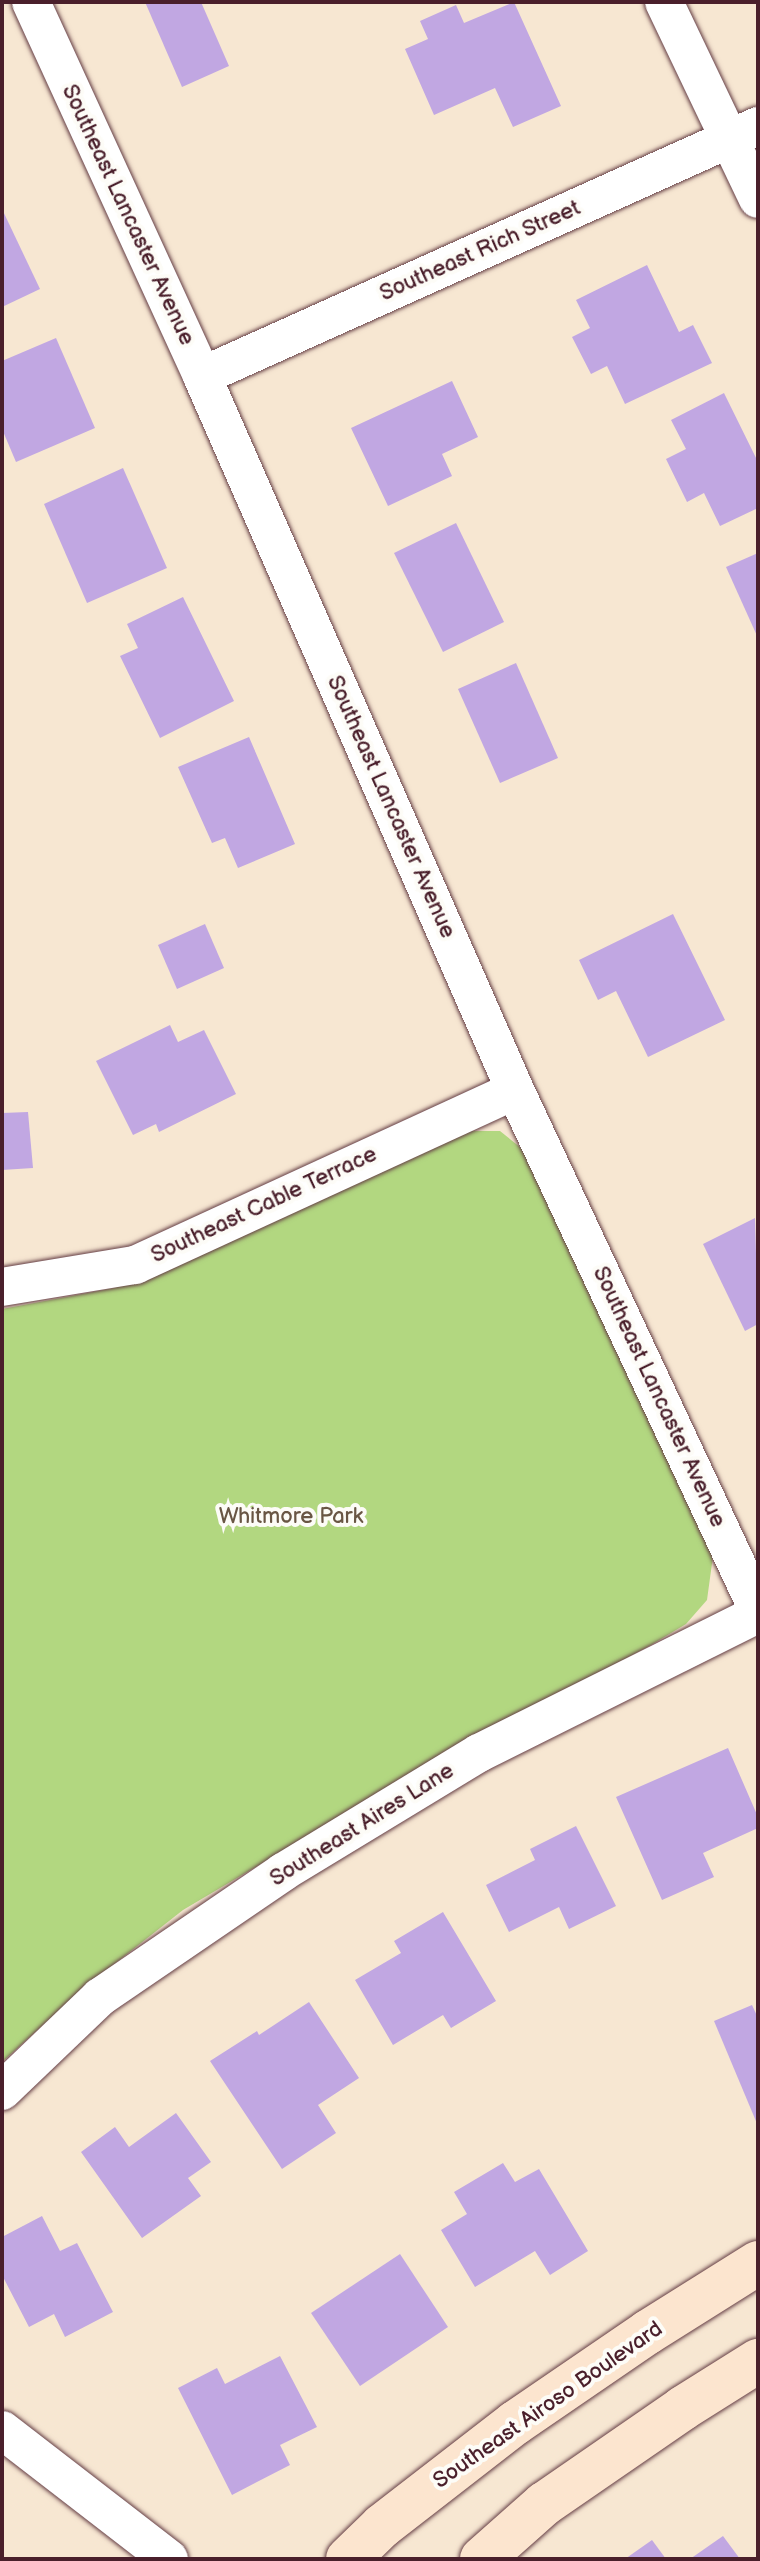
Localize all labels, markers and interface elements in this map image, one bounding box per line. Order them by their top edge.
street label: Southeast Lancaster Avenue [56,80,200,350]
street label: Southeast Rich Street [376,195,584,307]
street label: Southeast Lancaster Avenue [321,672,461,942]
street label: Southeast Cable Terrace [147,1141,381,1269]
street label: Southeast Lancaster Avenue [587,1262,731,1532]
park label: Whitmore Park [219,1504,363,1530]
street label: Southeast Aires Lane [265,1758,459,1892]
street label: Southeast Airoso Boulevard [428,2316,668,2494]

